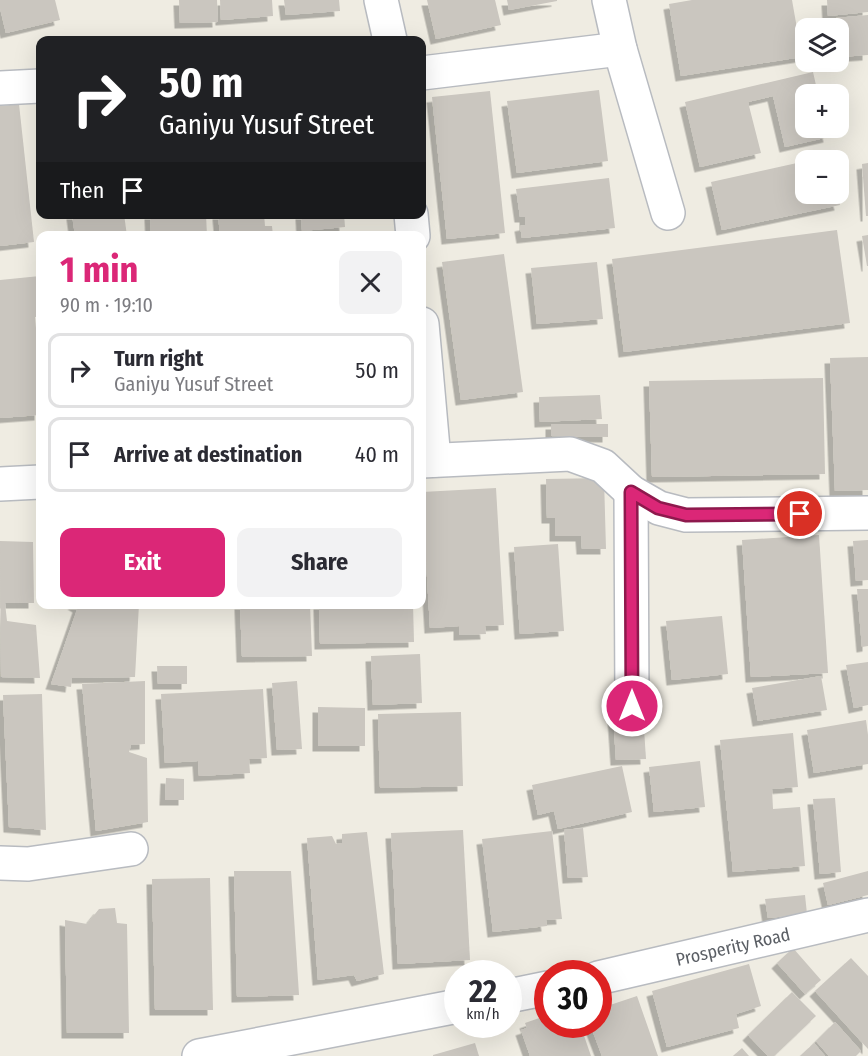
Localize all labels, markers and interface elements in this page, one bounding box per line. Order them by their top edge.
map controls [795,18,849,204]
button: layers [795,18,849,72]
text: 50 m [159,58,243,108]
icon: right [60,60,138,138]
button: + [795,84,849,138]
text: Ganiyu Yusuf Street [159,109,374,141]
button: − [795,150,849,204]
icon: arrive [116,174,149,207]
text: Then [60,177,104,204]
text: 1 min [60,248,138,292]
button: close [339,251,402,314]
text: 90 m · 19:10 [60,293,153,317]
text: Turn right [114,345,203,372]
icon: right [63,354,96,387]
text: 50 m [355,357,399,384]
text: Ganiyu Yusuf Street [114,372,273,396]
icon: arrive [63,438,96,471]
text: Arrive at destination [114,441,302,468]
text: 40 m [355,441,399,468]
pin [774,488,825,539]
icon: arrive [783,497,816,530]
button: Exit [60,528,225,597]
button: Share [237,528,402,597]
position arrow [600,674,664,738]
street label: Prosperity Road [674,923,792,971]
speed limit sign: 30 [534,960,612,1038]
text: 22 [469,974,497,1010]
text: km/h [466,1005,500,1023]

